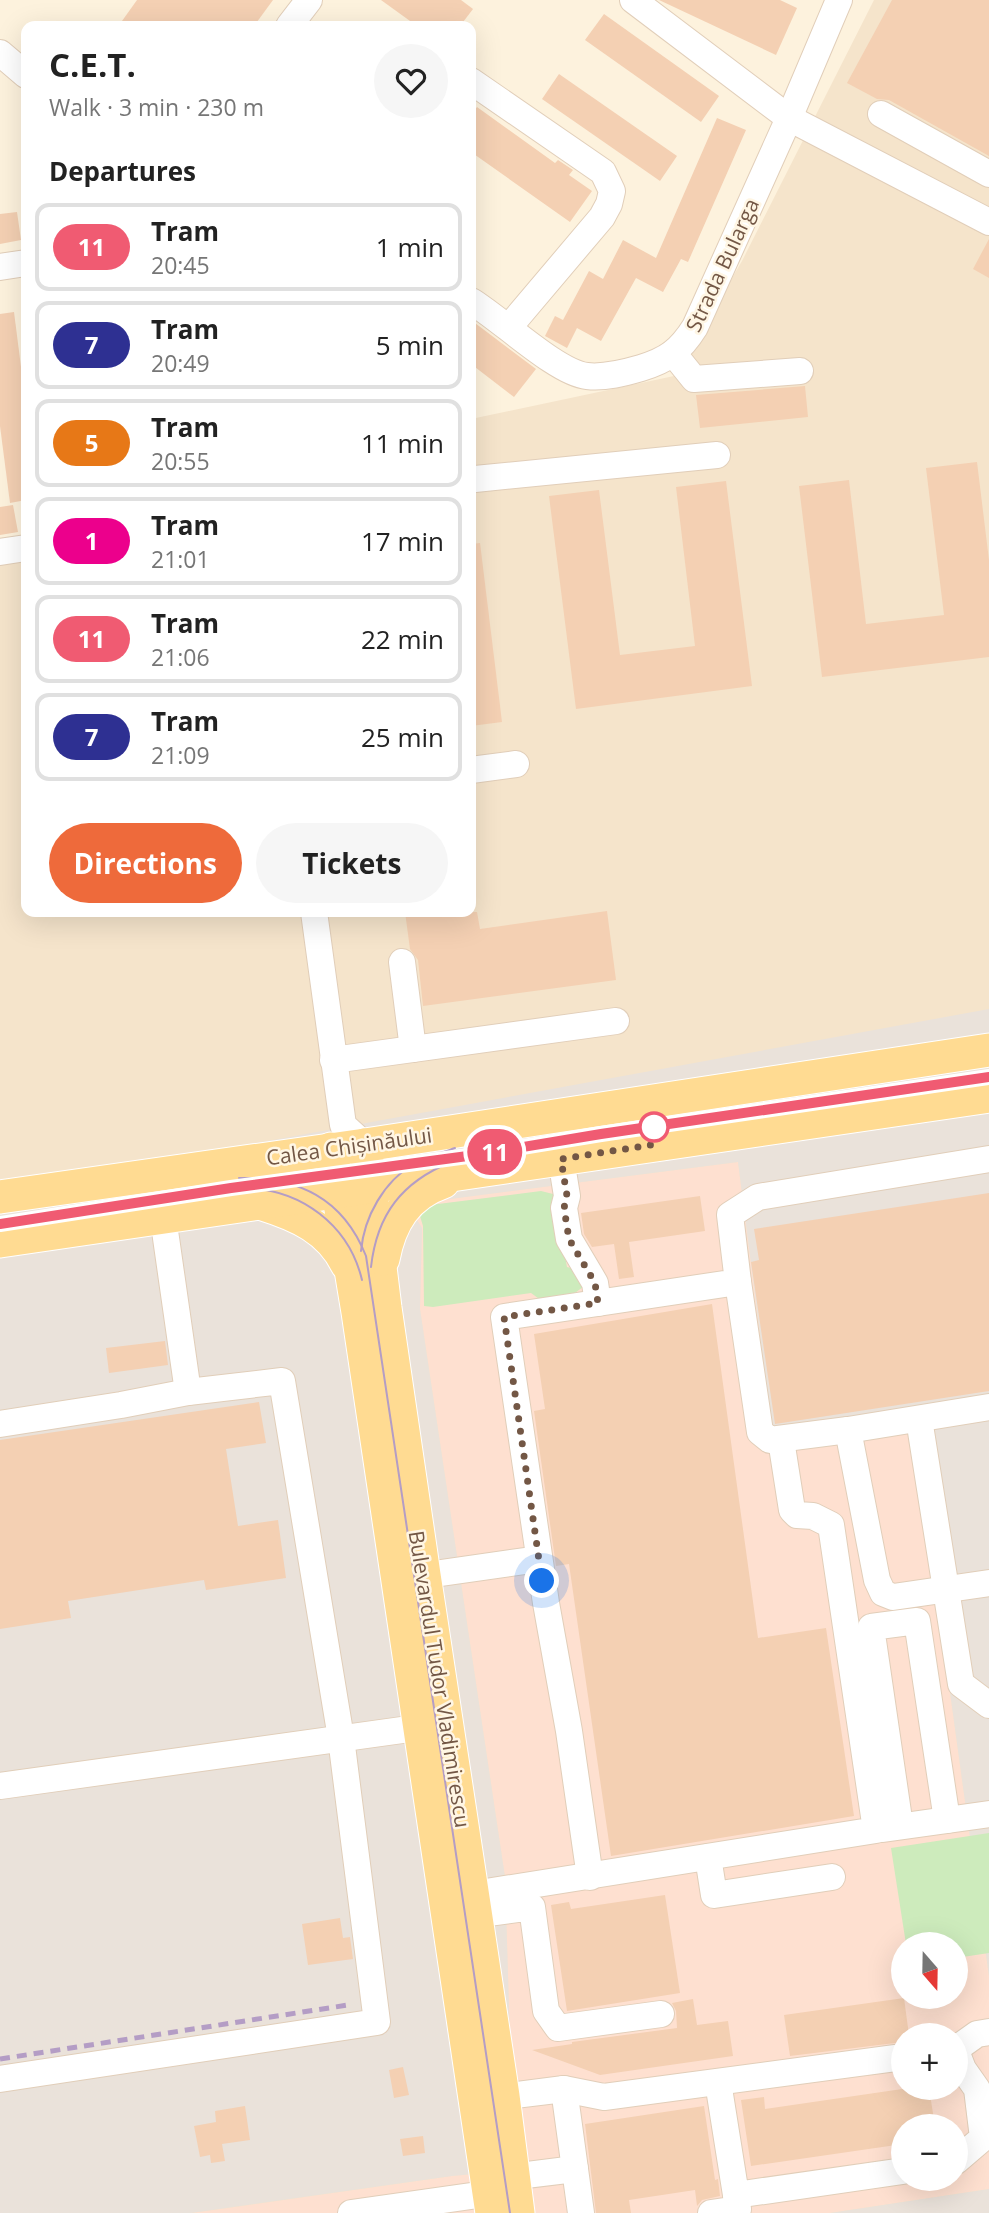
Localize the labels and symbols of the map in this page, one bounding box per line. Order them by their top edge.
street label: Strada Bularga [679,194,765,336]
unlabelled marker [639,1112,669,1142]
street label: Calea Chișinăului [264,1121,434,1171]
line badge: 11 [463,1129,526,1175]
street label: Bulevardul Tudor Vladimirescu [403,1528,477,1830]
your location [524,1563,559,1598]
north arrow [891,1932,968,2009]

